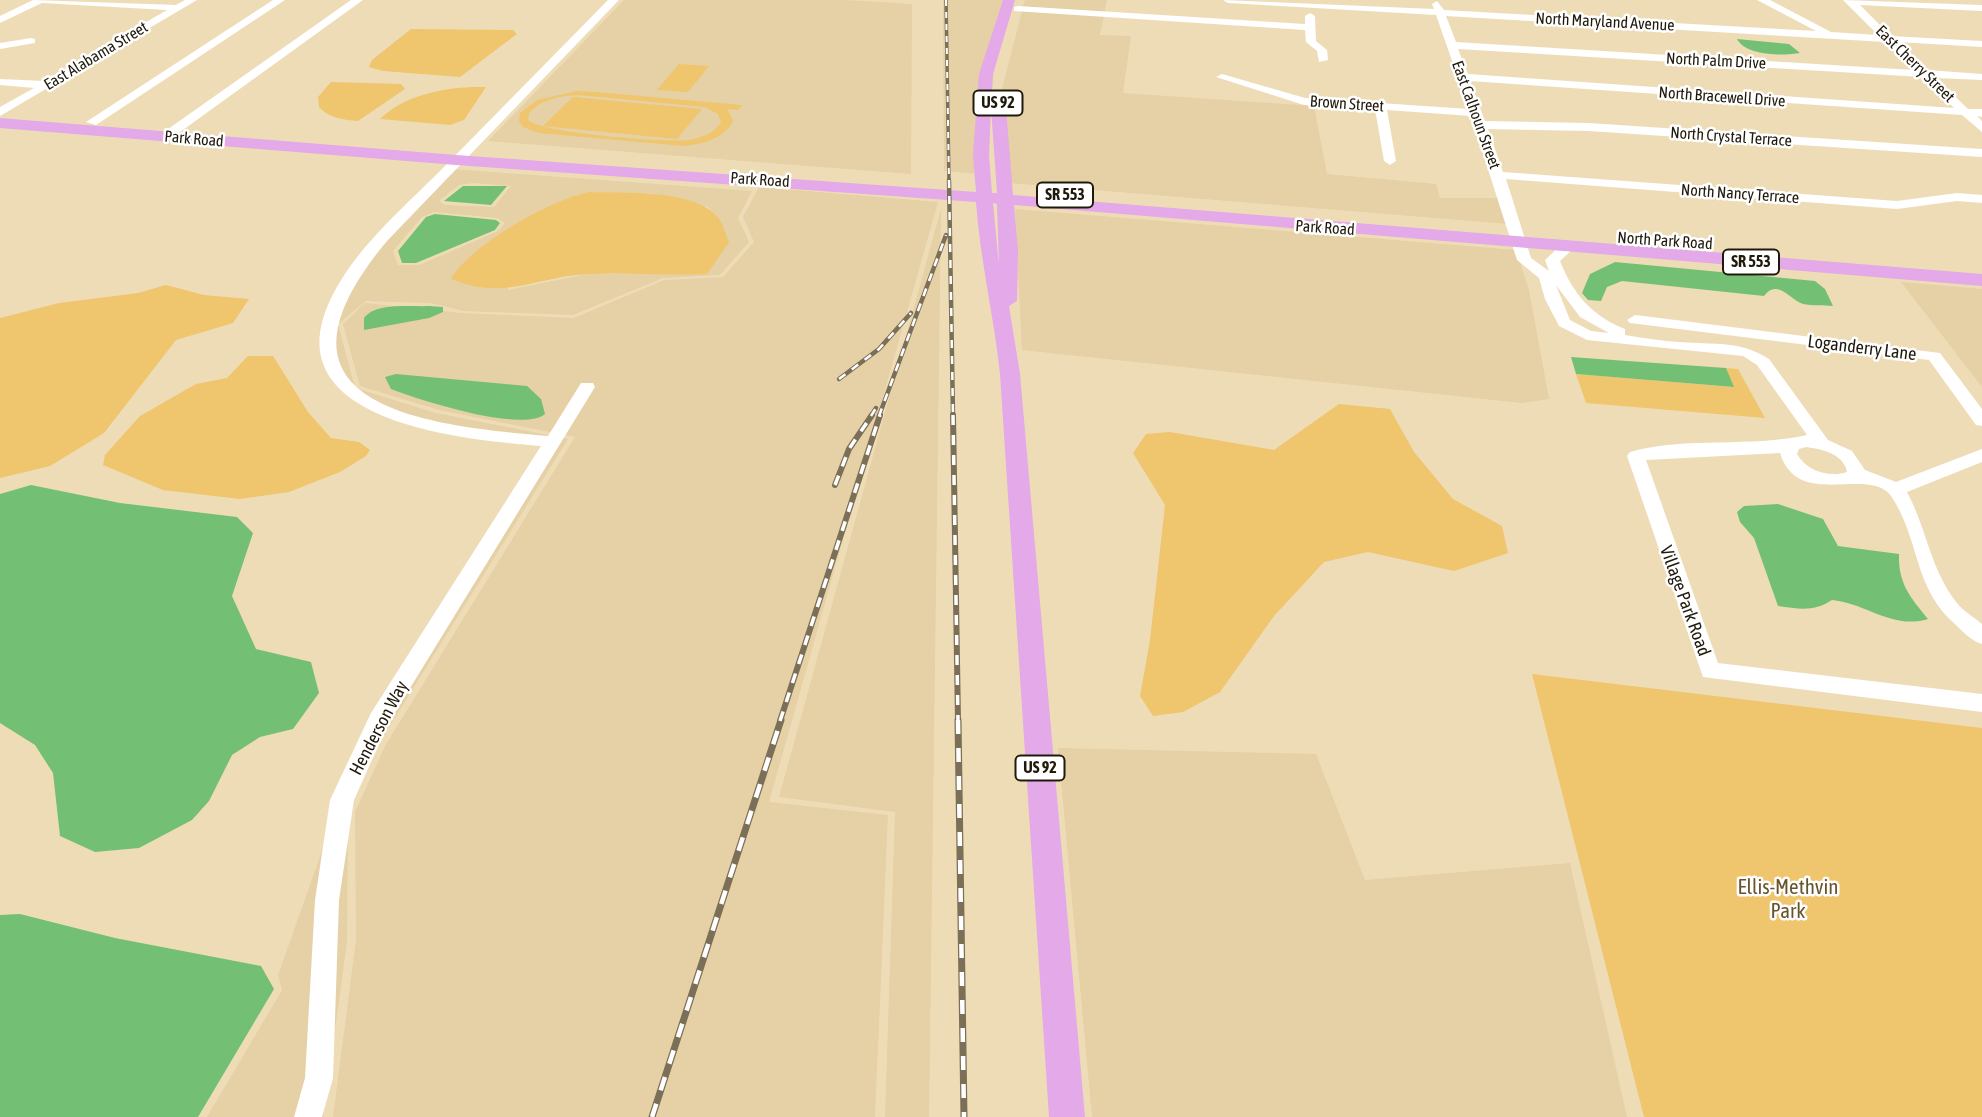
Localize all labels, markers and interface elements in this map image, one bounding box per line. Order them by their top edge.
street label: North Maryland Avenue [1535,9,1675,35]
street label: East Alabama Street [41,18,151,94]
street label: East Cherry Street [1872,22,1958,106]
street label: North Palm Drive [1666,49,1766,73]
street label: East Calhoun Street [1448,58,1504,172]
street label: North Bracewell Drive [1658,83,1786,111]
road number: US 92 [974,90,1023,116]
street label: Brown Street [1309,92,1385,116]
street label: North Crystal Terrace [1670,123,1792,151]
street label: Park Road [164,127,224,151]
street label: Park Road [730,168,790,192]
street label: North Nancy Terrace [1680,180,1800,208]
road number: SR 553 [1037,182,1093,208]
street label: Park Road [1295,216,1355,240]
street label: North Park Road [1617,228,1713,254]
road number: SR 553 [1723,250,1779,274]
street label: Loganderry Lane [1806,331,1918,365]
street label: Village Park Road [1655,543,1715,659]
street label: Henderson Way [345,677,413,779]
road number: US 92 [1016,755,1064,780]
park label: Ellis-Methvin Park [1737,874,1839,924]

